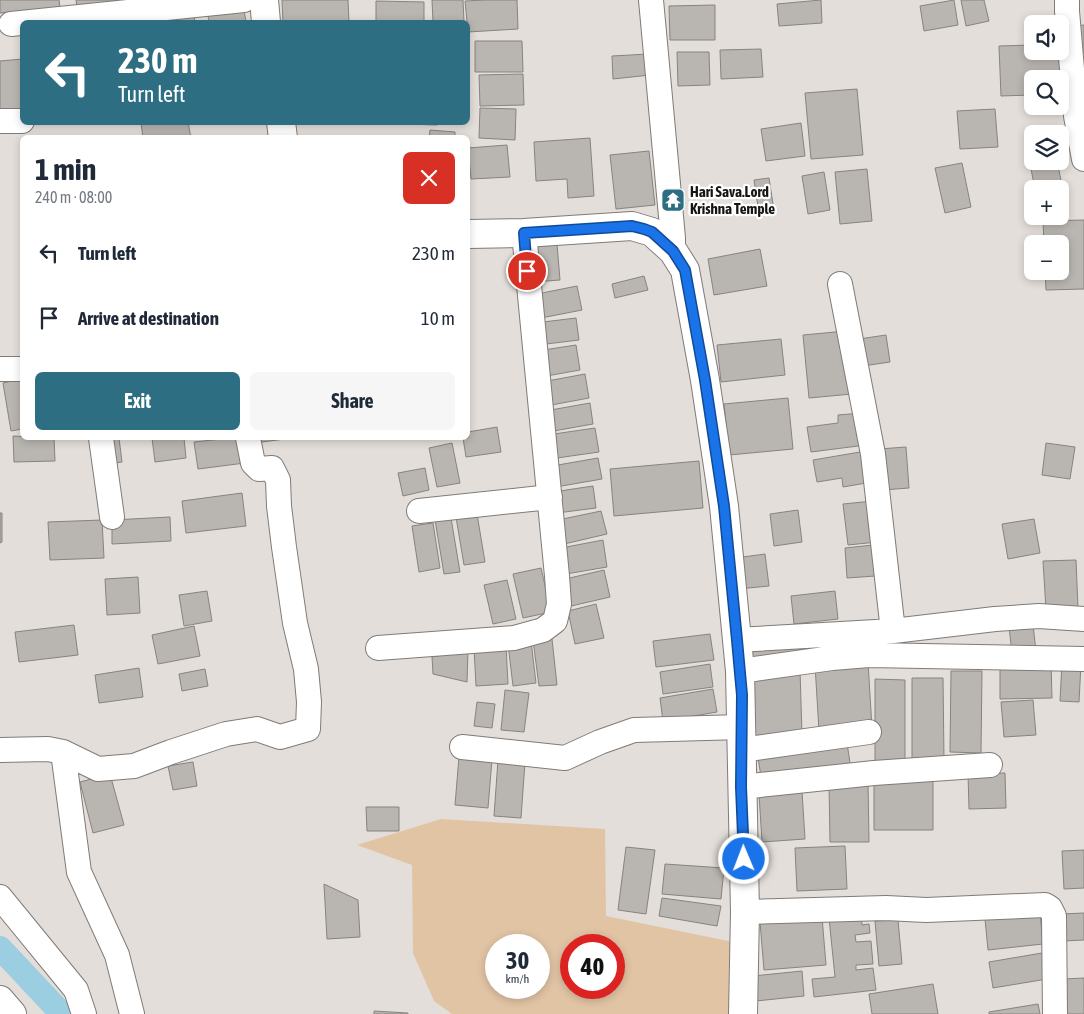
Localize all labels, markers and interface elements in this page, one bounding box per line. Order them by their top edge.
map controls [1024,15,1069,280]
button: sound [1024,15,1069,60]
icon: left [35,40,100,105]
text: 230 m [118,40,197,80]
button: search [1024,70,1069,115]
text: Turn left [118,81,185,107]
button: layers [1024,125,1069,170]
text: 1 min [35,152,96,186]
button: close [403,152,455,204]
button: + [1024,180,1069,225]
place label: Hari Sava.Lord Krishna Temple [690,183,775,217]
temple icon: Hari Sava.Lord Krishna Temple [660,187,686,213]
text: 240 m · 08:00 [35,188,112,206]
button: − [1024,235,1069,280]
icon: left [35,239,63,267]
text: Turn left [78,242,136,264]
text: 230 m [412,242,455,264]
pin [506,250,548,292]
icon: arrive [513,257,541,285]
icon: arrive [35,304,63,332]
text: Arrive at destination [78,307,219,329]
text: 10 m [421,307,455,329]
button: Exit [35,372,240,430]
button: Share [250,372,455,430]
position arrow [717,832,769,884]
speed limit sign: 40 [560,934,625,999]
text: 30 [506,946,529,974]
text: km/h [506,972,529,986]

